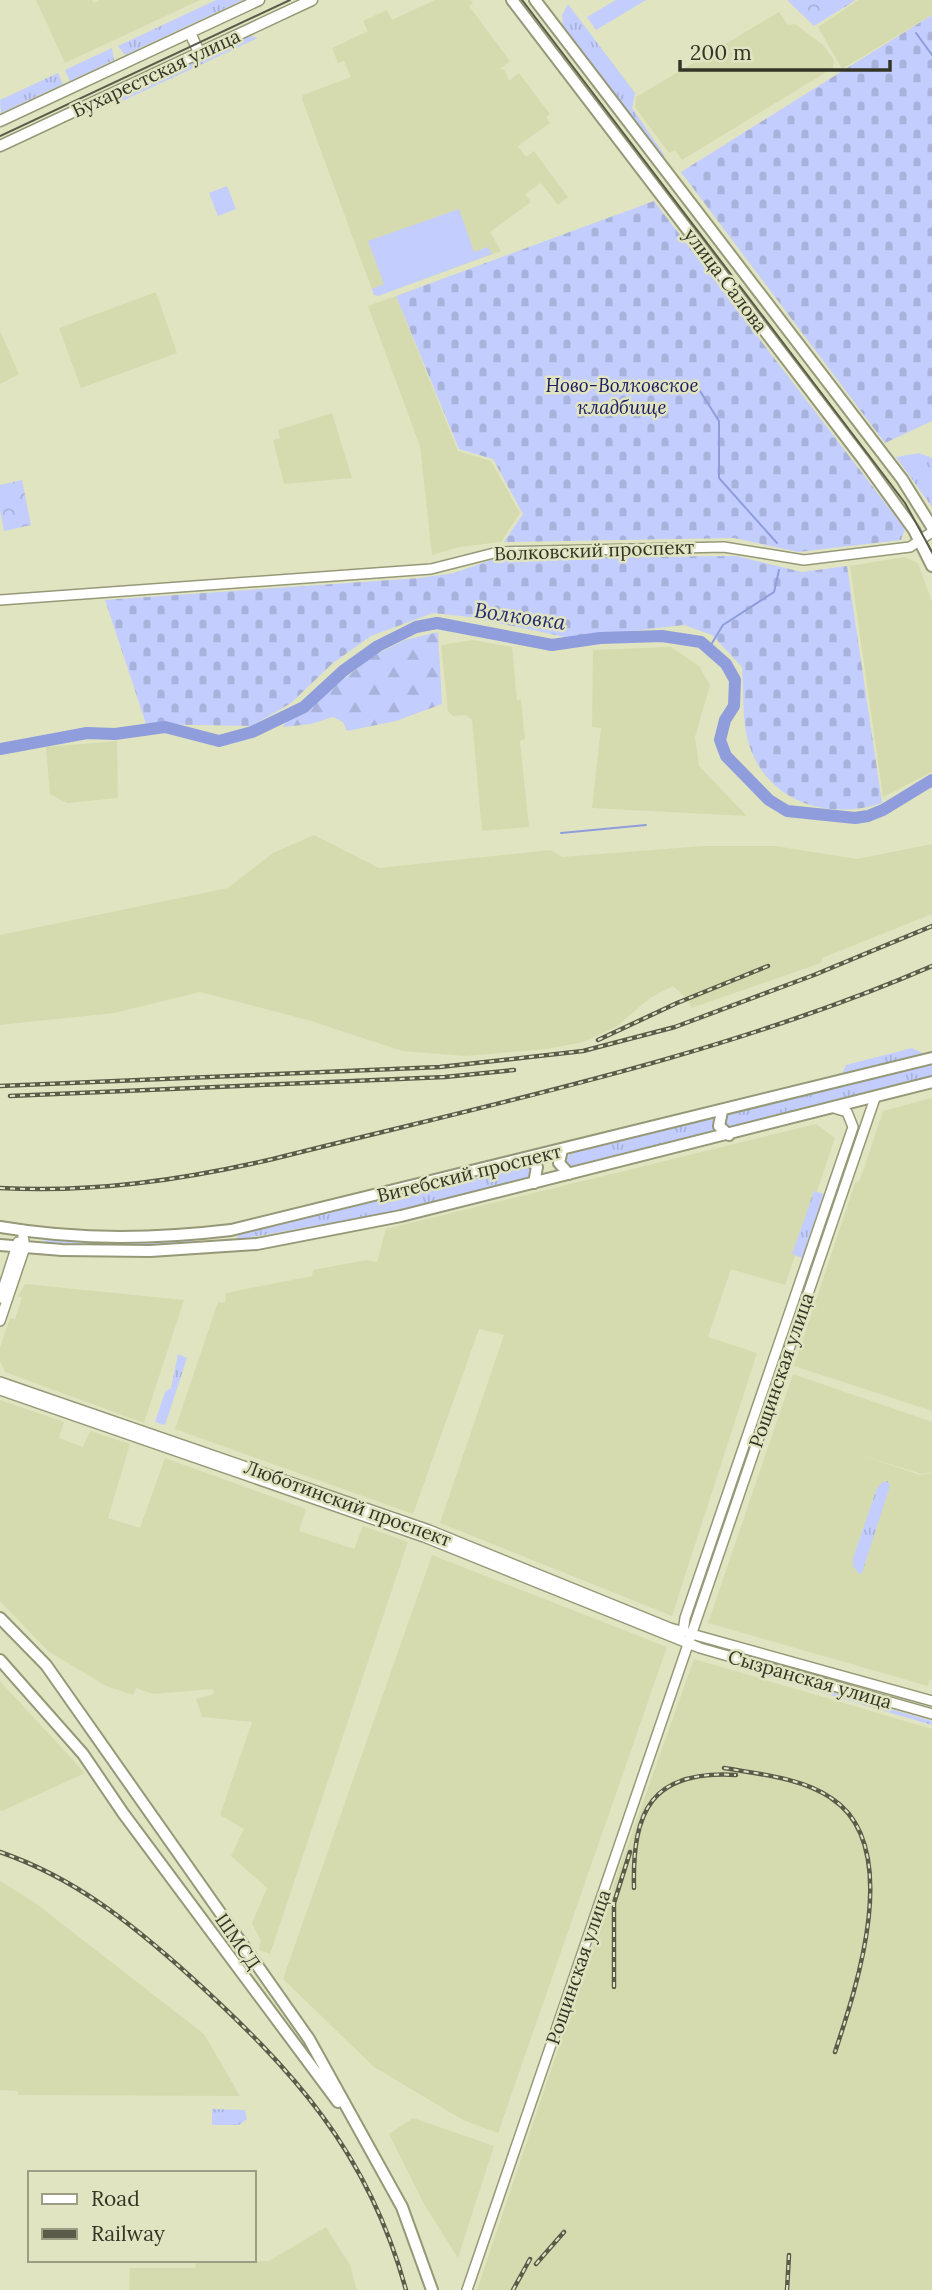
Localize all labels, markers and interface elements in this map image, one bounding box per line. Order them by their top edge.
street label: Бухарестская улица [68,23,244,123]
scale bar [680,28,890,72]
text: 200 m [690,39,752,66]
street label: улица Салова [679,223,773,337]
park label: Ново-Волковское кладбище [545,373,699,419]
street label: Волковский проспект [494,535,694,565]
water label: Волковка [473,596,568,636]
street label: Витебский проспект [375,1139,563,1207]
street label: Рощинская улица [743,1289,819,1451]
street label: Люботинский проспект [241,1454,455,1552]
street label: Сызранская улица [725,1644,895,1714]
street label: Рощинская улица [540,1886,616,2048]
street label: ШМСД [210,1908,266,1974]
legend [28,2171,256,2262]
text: Road [91,2185,140,2212]
text: Railway [91,2220,165,2247]

